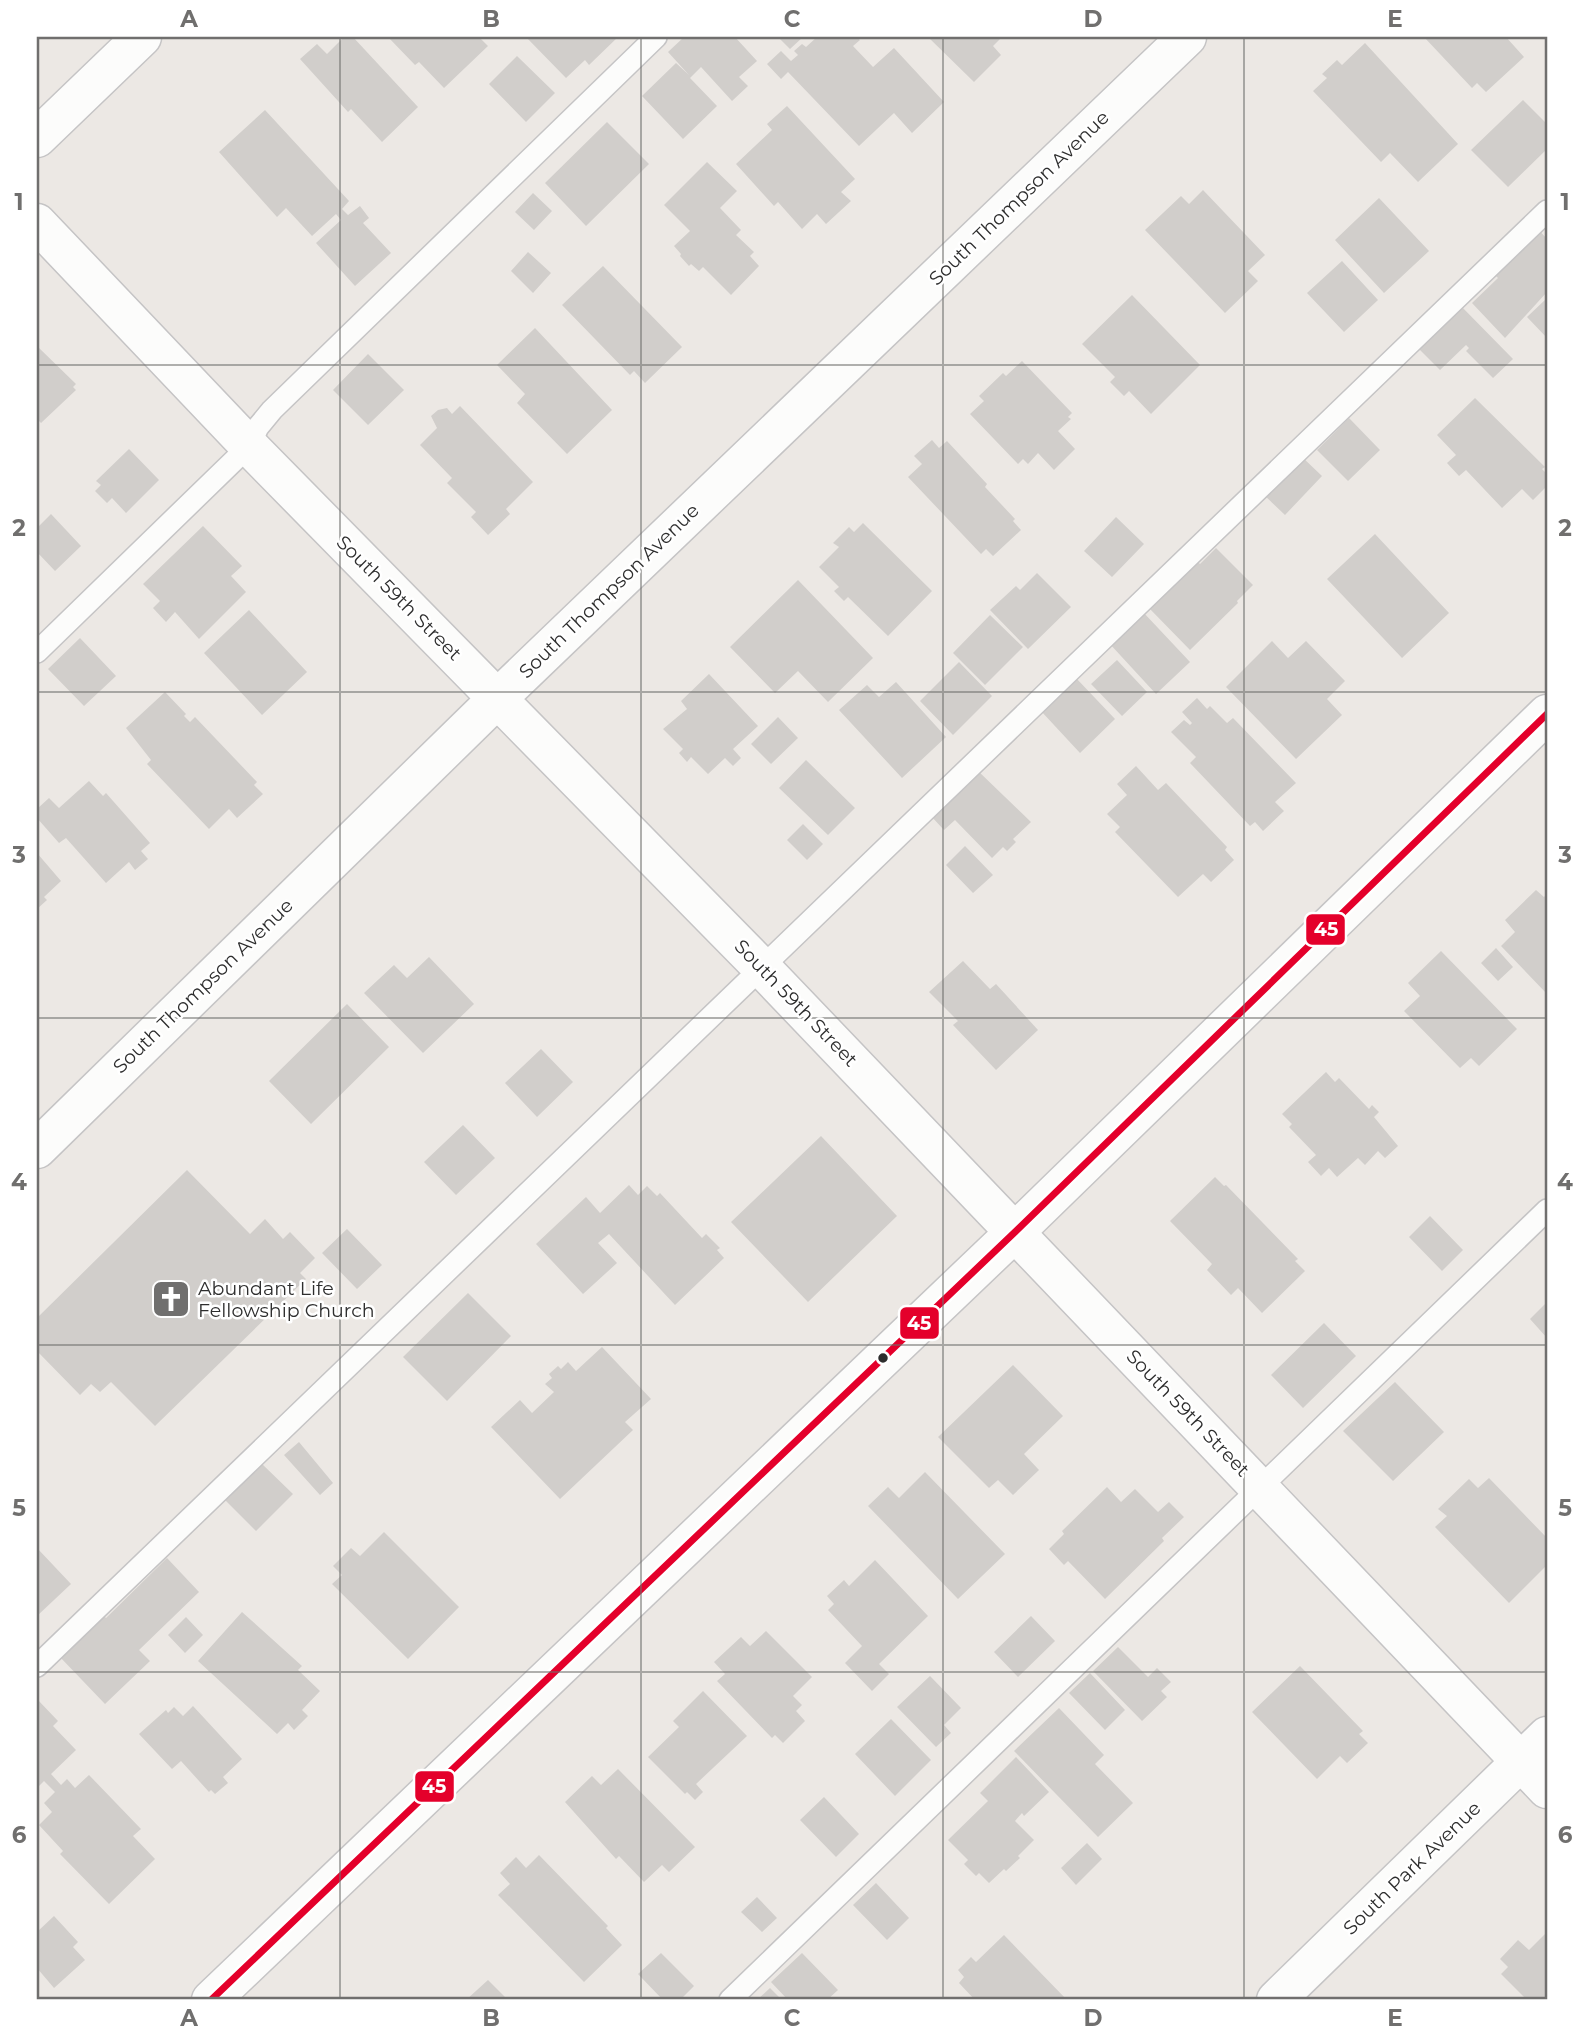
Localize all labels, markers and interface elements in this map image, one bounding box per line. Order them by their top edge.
text: A [179,5,198,33]
text: B [482,5,500,33]
text: C [784,5,801,33]
text: D [1084,5,1103,33]
text: E [1387,5,1403,33]
street label: South Thompson Avenue [924,106,1114,290]
text: 1 [14,188,24,216]
text: 1 [1560,188,1570,216]
street label: South Thompson Avenue [514,499,704,683]
text: 2 [12,514,26,542]
text: 2 [1558,514,1572,542]
street label: South 59th Street [332,531,467,666]
text: 3 [11,841,26,869]
text: 3 [1557,841,1572,869]
street label: South Thompson Avenue [108,894,298,1078]
line badge: 45 [1305,913,1346,946]
text: 45 [1314,918,1338,941]
street label: South 59th Street [730,935,863,1071]
text: 4 [11,1168,27,1196]
text: 4 [1557,1168,1573,1196]
place label: Abundant Life Fellowship Church [198,1277,375,1322]
church icon: Abundant Life Fellowship Church [150,1278,192,1320]
line badge: 45 [899,1306,940,1340]
text: 45 [907,1312,931,1335]
street label: South 59th Street [1122,1345,1255,1481]
unlabelled marker [876,1351,890,1365]
text: 5 [12,1494,26,1522]
text: 5 [1558,1494,1572,1522]
line badge: 45 [414,1770,455,1803]
text: 45 [422,1775,446,1798]
street label: South Park Avenue [1339,1797,1485,1939]
text: 6 [12,1821,27,1849]
text: 6 [1558,1821,1573,1849]
text: A [179,2004,198,2032]
text: B [482,2004,500,2032]
text: C [784,2004,801,2032]
text: D [1084,2004,1103,2032]
text: E [1387,2004,1403,2032]

